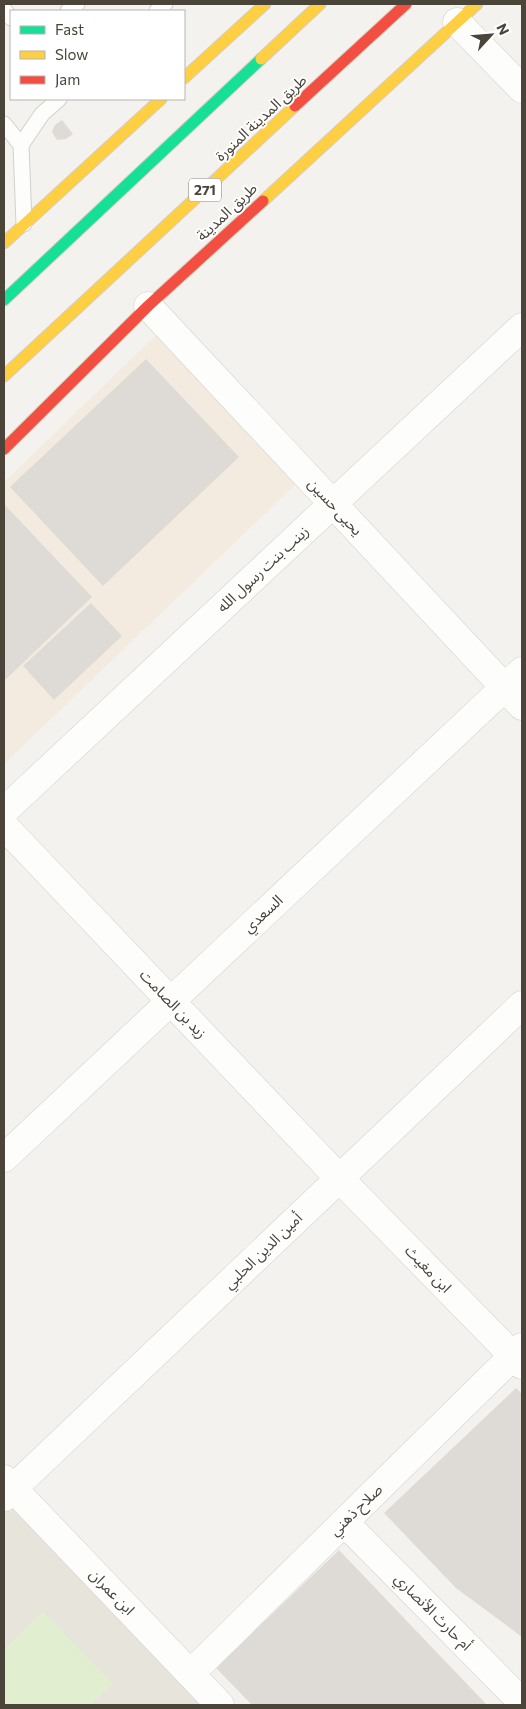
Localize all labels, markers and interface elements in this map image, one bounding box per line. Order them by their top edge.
legend [10,10,185,100]
north arrow [466,10,516,60]
text: Fast [55,20,84,38]
text: N [493,21,513,38]
text: Slow [55,45,88,63]
text: Jam [55,70,80,88]
street label: طريق المدينة المنورة [211,70,311,166]
road number: 271 [189,178,221,202]
street label: طريق المدينة [192,179,262,245]
street label: يحيى حسين [304,474,367,539]
street label: زينب بنت رسول الله [213,521,313,616]
street label: السعدي [239,891,288,939]
street label: زيد بن الصامت [136,965,211,1042]
street label: أمين الدين الحلبي [219,1208,308,1295]
street label: ابن مغيث [401,1241,456,1297]
street label: صلاح ذهني [325,1480,388,1542]
street label: ابن عمران [86,1565,139,1619]
street label: أم حارث الأنصاري [389,1569,476,1656]

